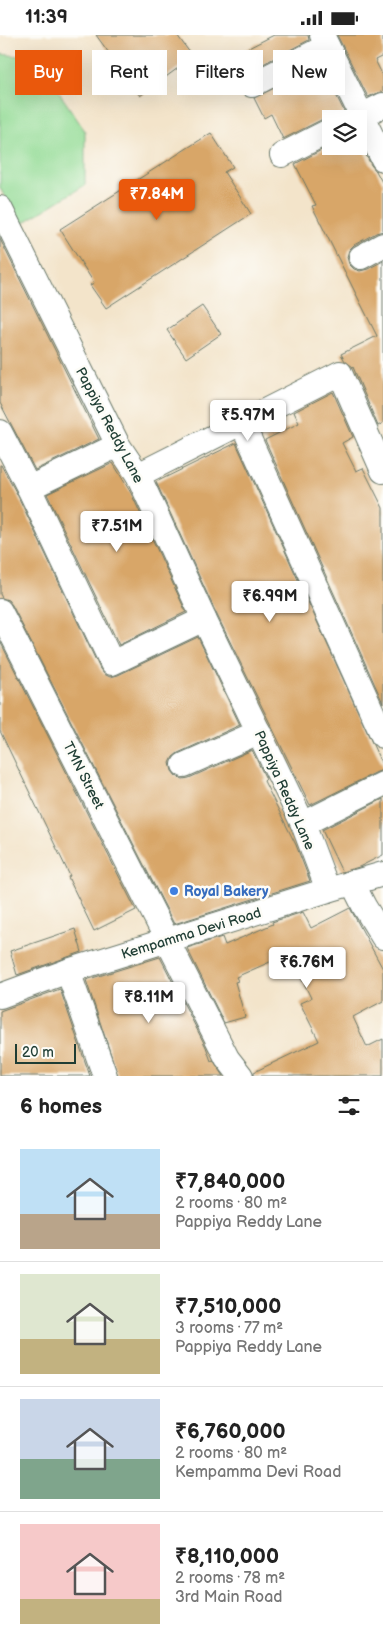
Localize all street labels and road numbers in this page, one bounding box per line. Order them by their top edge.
street label: Pappiya Reddy Lane [72,364,147,486]
street label: Pappiya Reddy Lane [251,728,318,852]
street label: TMN Street [59,739,108,812]
street label: Kempamma Devi Road [119,904,263,963]

